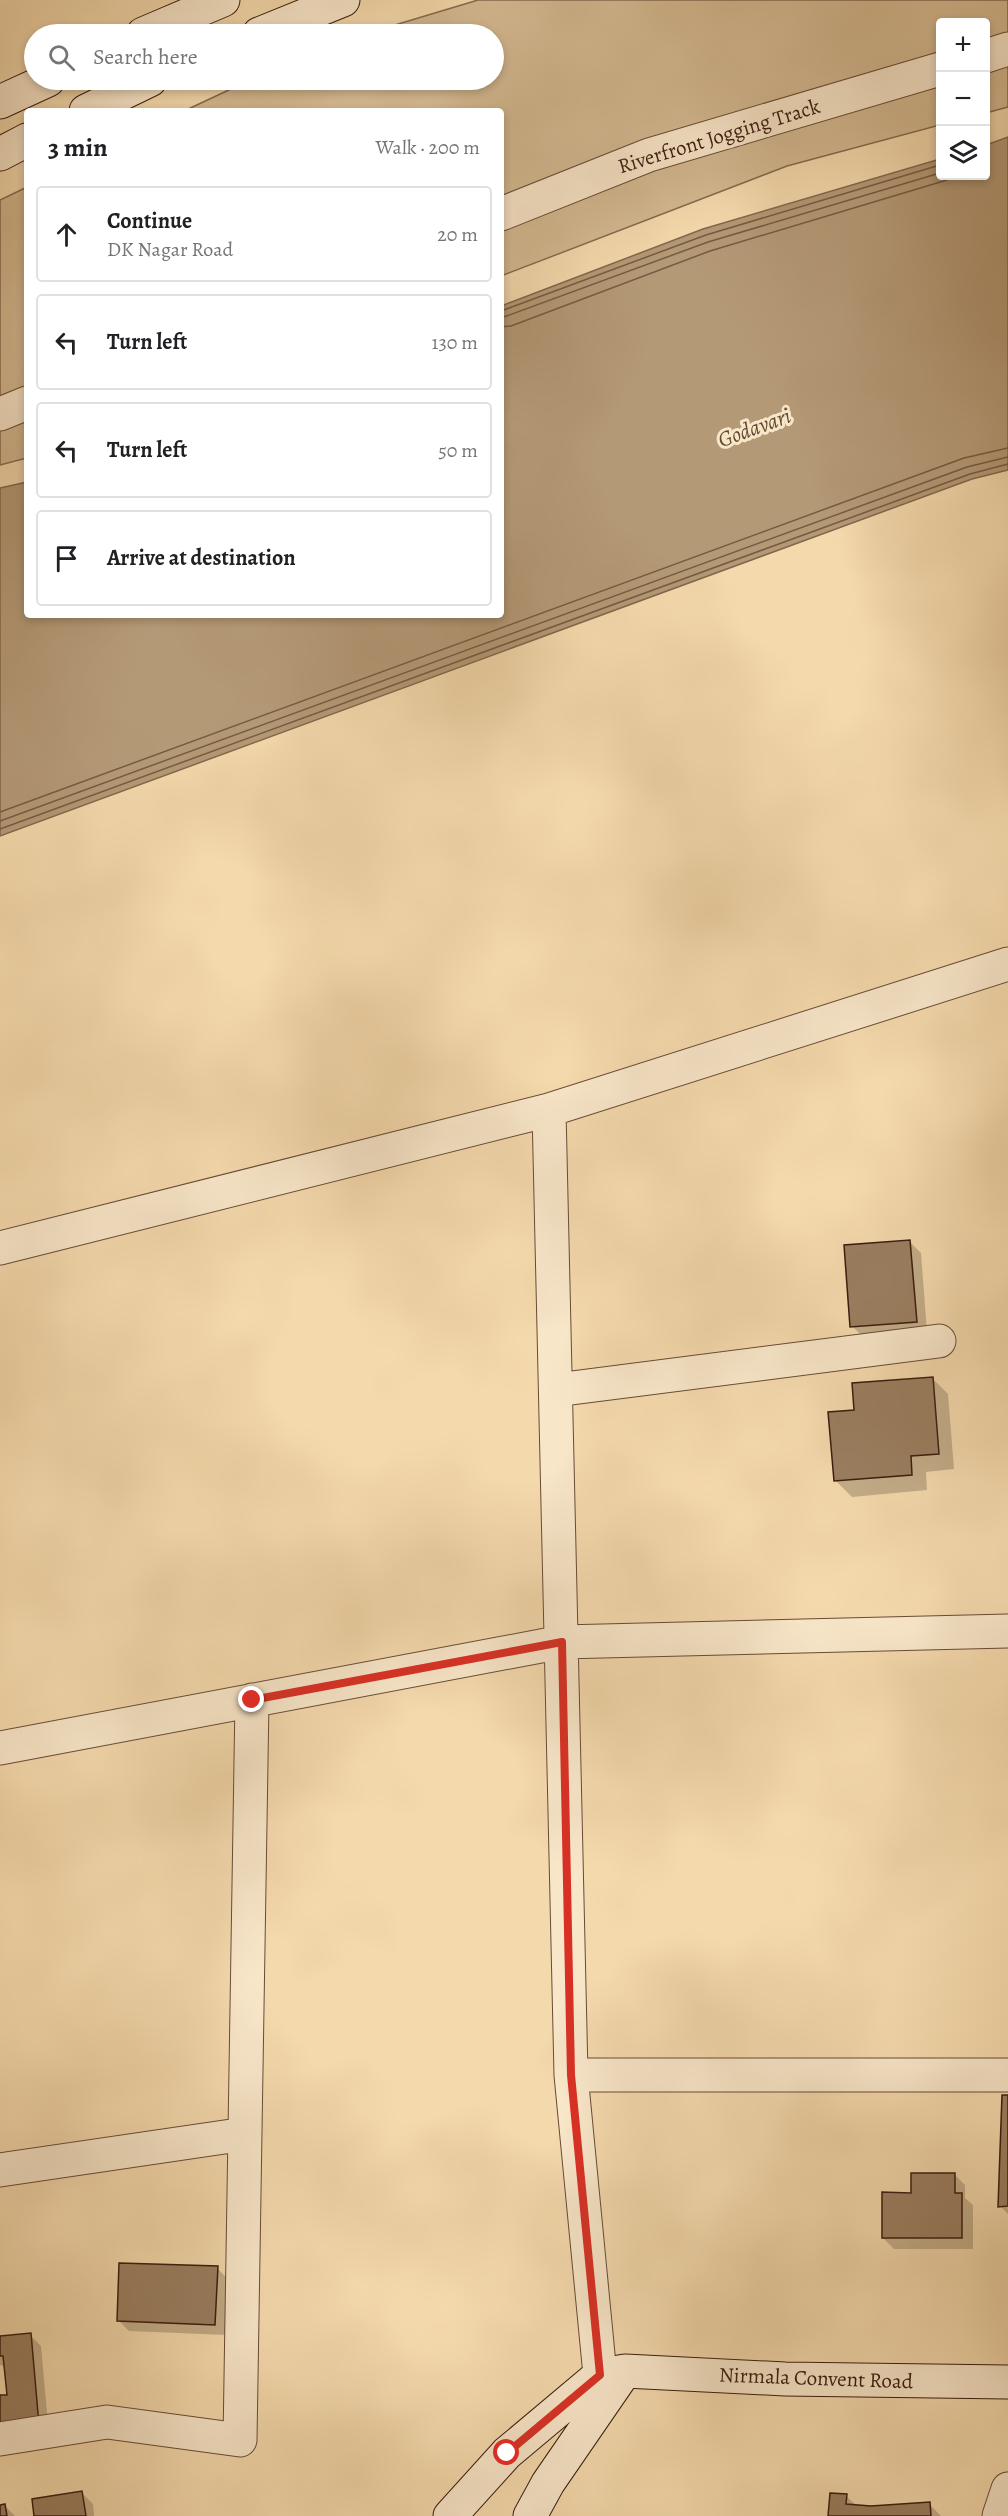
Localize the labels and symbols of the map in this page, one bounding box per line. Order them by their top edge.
street label: Riverfront Jogging Track [614,92,824,180]
water label: Godavari [714,401,795,455]
route end [238,1686,264,1712]
street label: Nirmala Convent Road [718,2361,914,2395]
route start [493,2439,519,2465]

